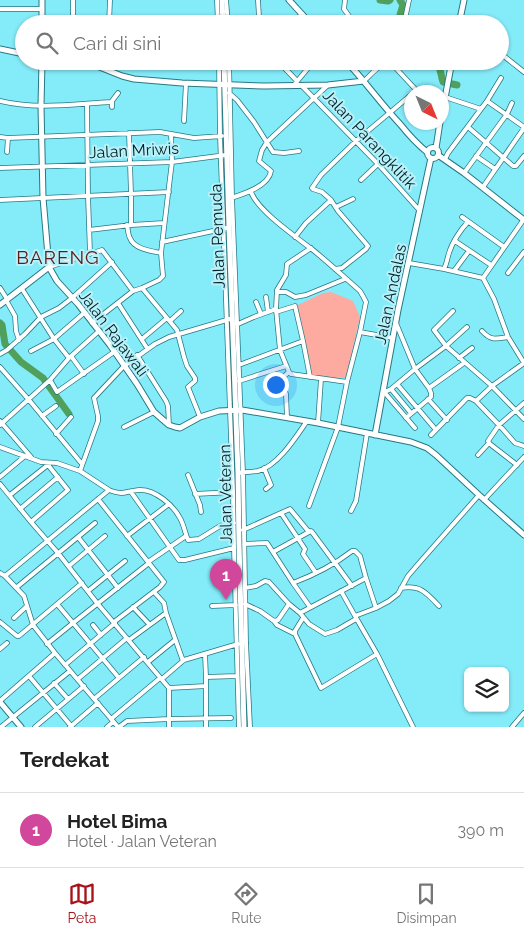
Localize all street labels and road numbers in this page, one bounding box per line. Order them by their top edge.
street label: Jalan Parangklitik [319,86,421,193]
street label: Jalan Mriwis [89,139,180,162]
street label: Jalan Pemuda [206,183,229,289]
street label: Jalan Andalas [371,242,410,346]
street label: Jalan Rajawali [75,286,152,380]
street label: Jalan Veteran [215,444,236,544]

